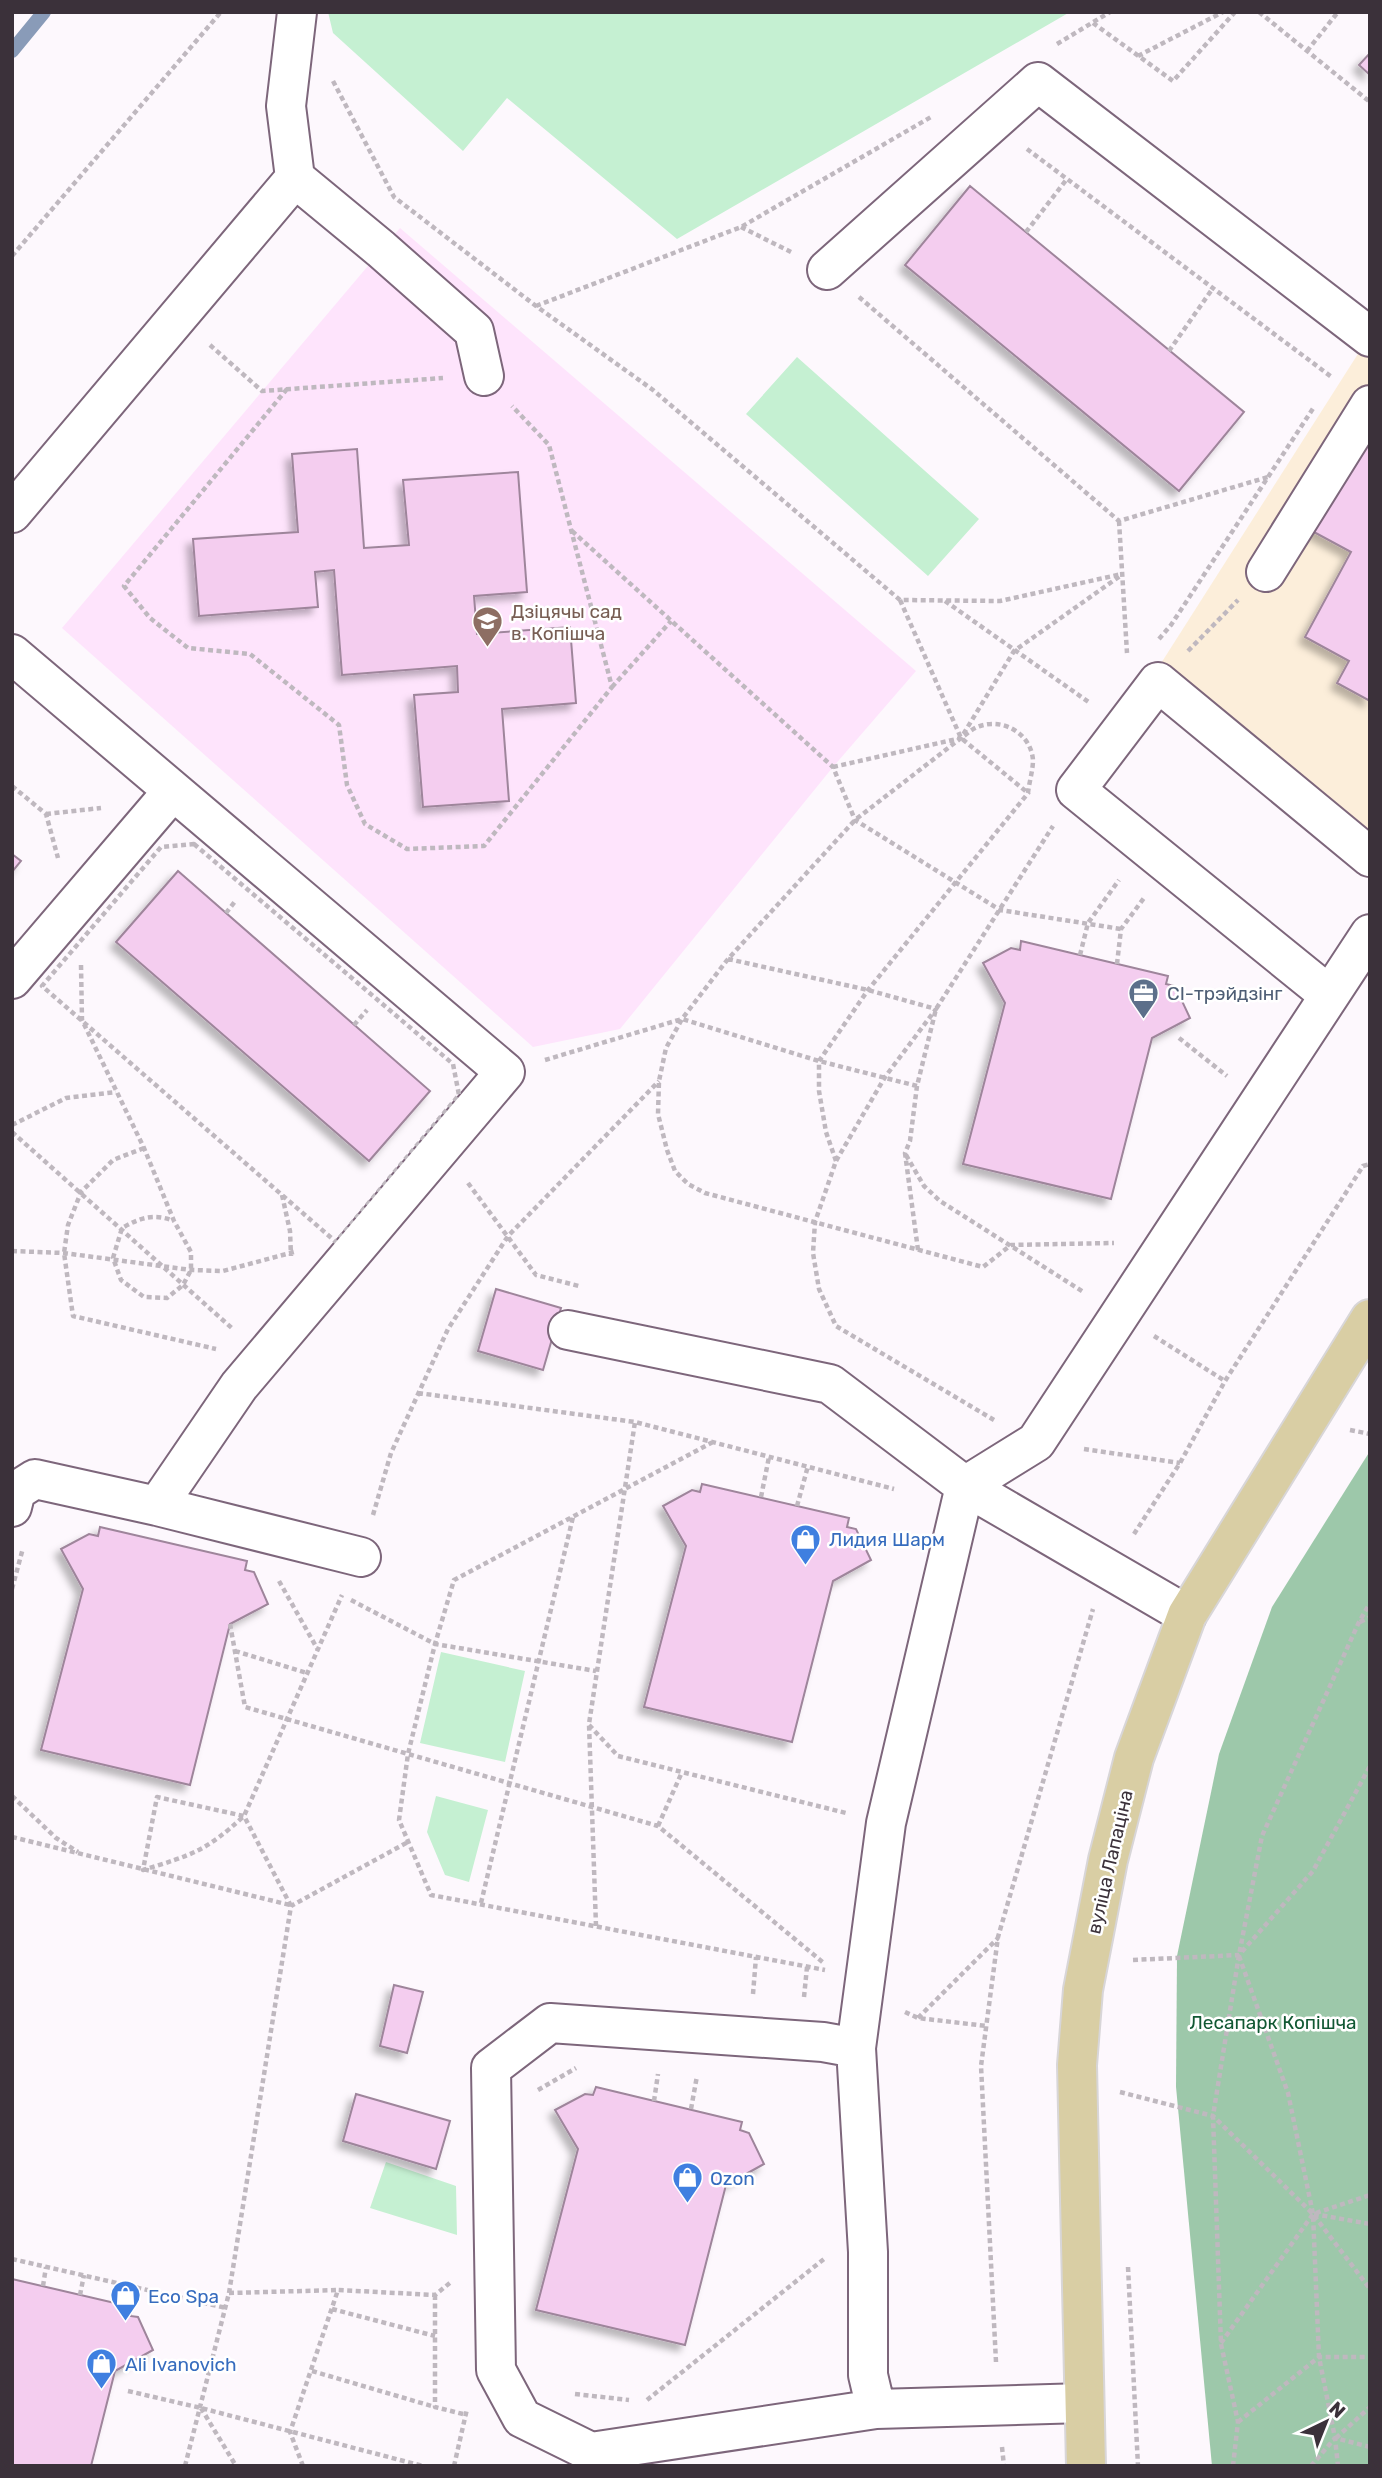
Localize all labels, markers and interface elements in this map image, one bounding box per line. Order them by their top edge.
place label: Дзіцячы сад в. Копішча [511,600,622,645]
school or university icon: Дзіцячы сад в. Копішча [471,605,505,649]
office icon: СІ-трэйдзінг [1127,976,1161,1020]
place label: СІ-трэйдзінг [1167,982,1283,1005]
shop icon: Лидия Шарм [789,1522,823,1566]
place label: Лидия Шарм [829,1528,945,1551]
street label: вуліца Лапаціна [1082,1788,1138,1936]
park label: Лесапарк Копішча [1189,2011,1357,2034]
shop icon: Ozon [670,2161,704,2205]
place label: Ozon [710,2167,755,2190]
shop icon: Eco Spa [108,2279,142,2323]
place label: Eco Spa [148,2285,219,2308]
shop icon: Ali Ivanovich [85,2347,119,2391]
place label: Ali Ivanovich [125,2353,237,2376]
north arrow [1291,2387,1361,2457]
text: N [1324,2397,1350,2423]

